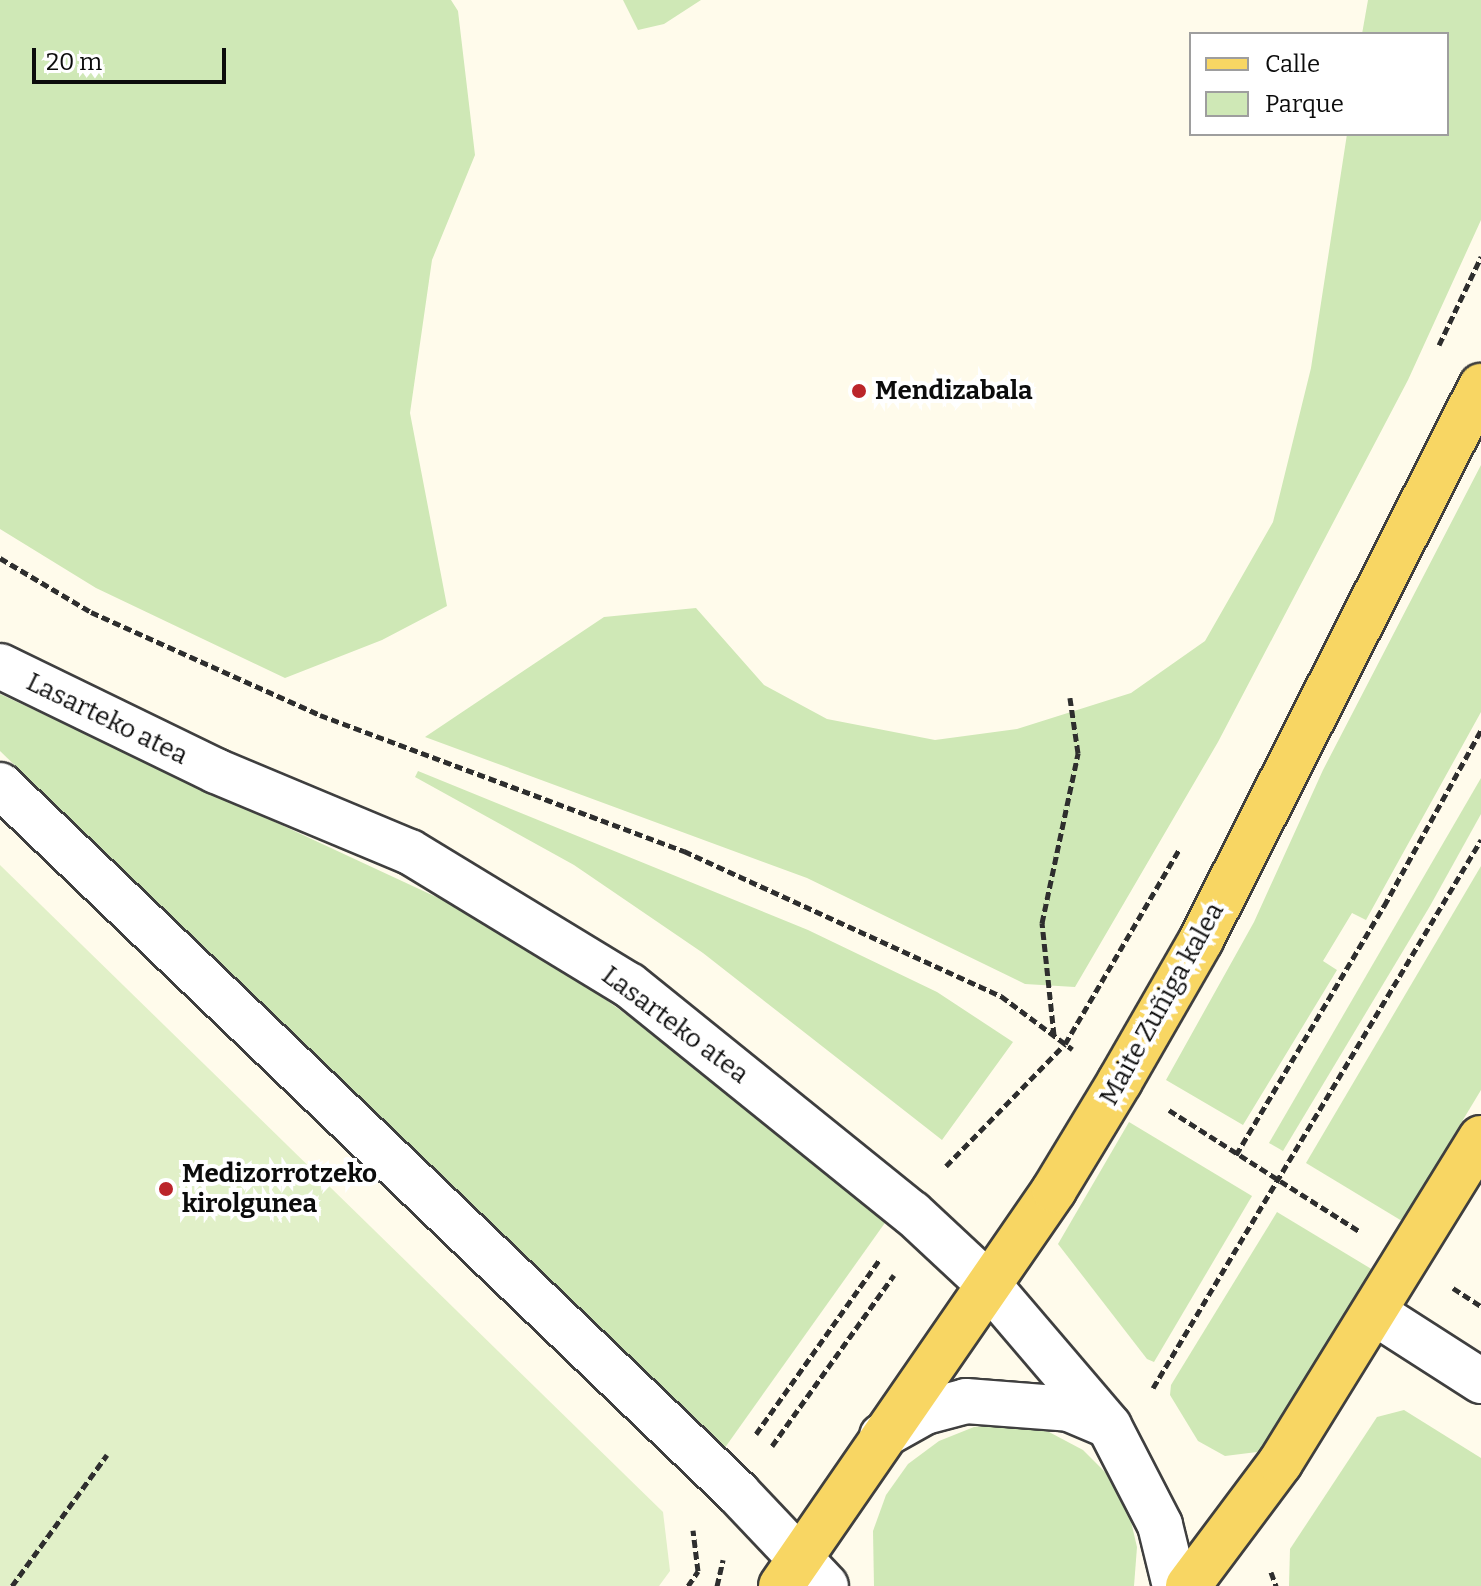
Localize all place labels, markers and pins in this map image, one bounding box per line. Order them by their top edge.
place label: Mendizabala [875,375,1033,407]
marker: Mendizabala [850,382,868,400]
place label: Medizorrotzeko kirolgunea [182,1158,377,1220]
marker: Medizorrotzeko kirolgunea [157,1180,175,1198]

